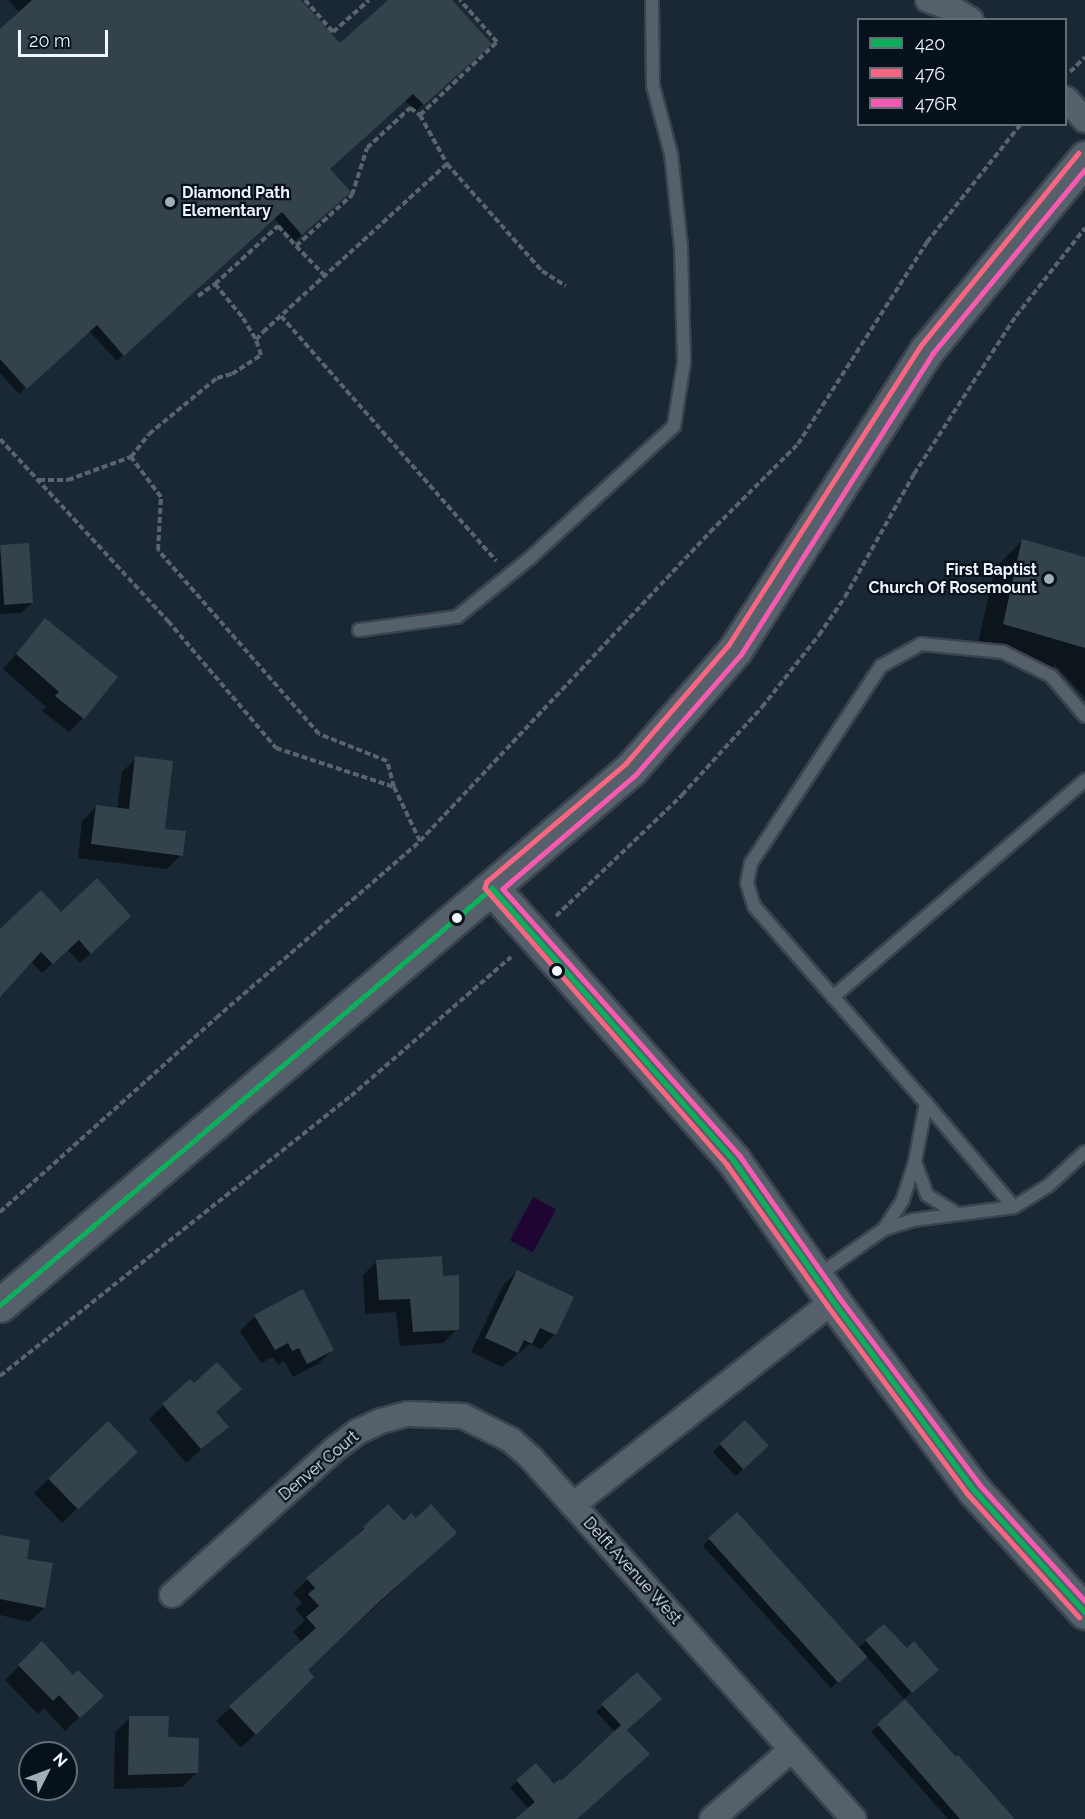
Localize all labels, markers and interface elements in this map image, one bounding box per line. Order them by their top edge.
scale bar [21,18,111,56]
legend [857,18,1067,126]
text: 20 m [29,30,71,51]
text: 420 [915,33,945,54]
text: 476 [915,63,945,84]
text: 476R [915,93,957,114]
place label: Diamond Path Elementary [182,183,290,221]
marker: Diamond Path Elementary [163,195,177,209]
place label: First Baptist Church Of Rosemount [868,560,1037,598]
marker: First Baptist Church Of Rosemount [1042,572,1056,586]
unlabelled marker [451,912,463,924]
unlabelled marker [551,965,563,977]
street label: Denver Court [275,1427,363,1505]
street label: Delft Avenue West [579,1513,685,1629]
north arrow [18,1741,78,1801]
text: N [49,1749,71,1771]

